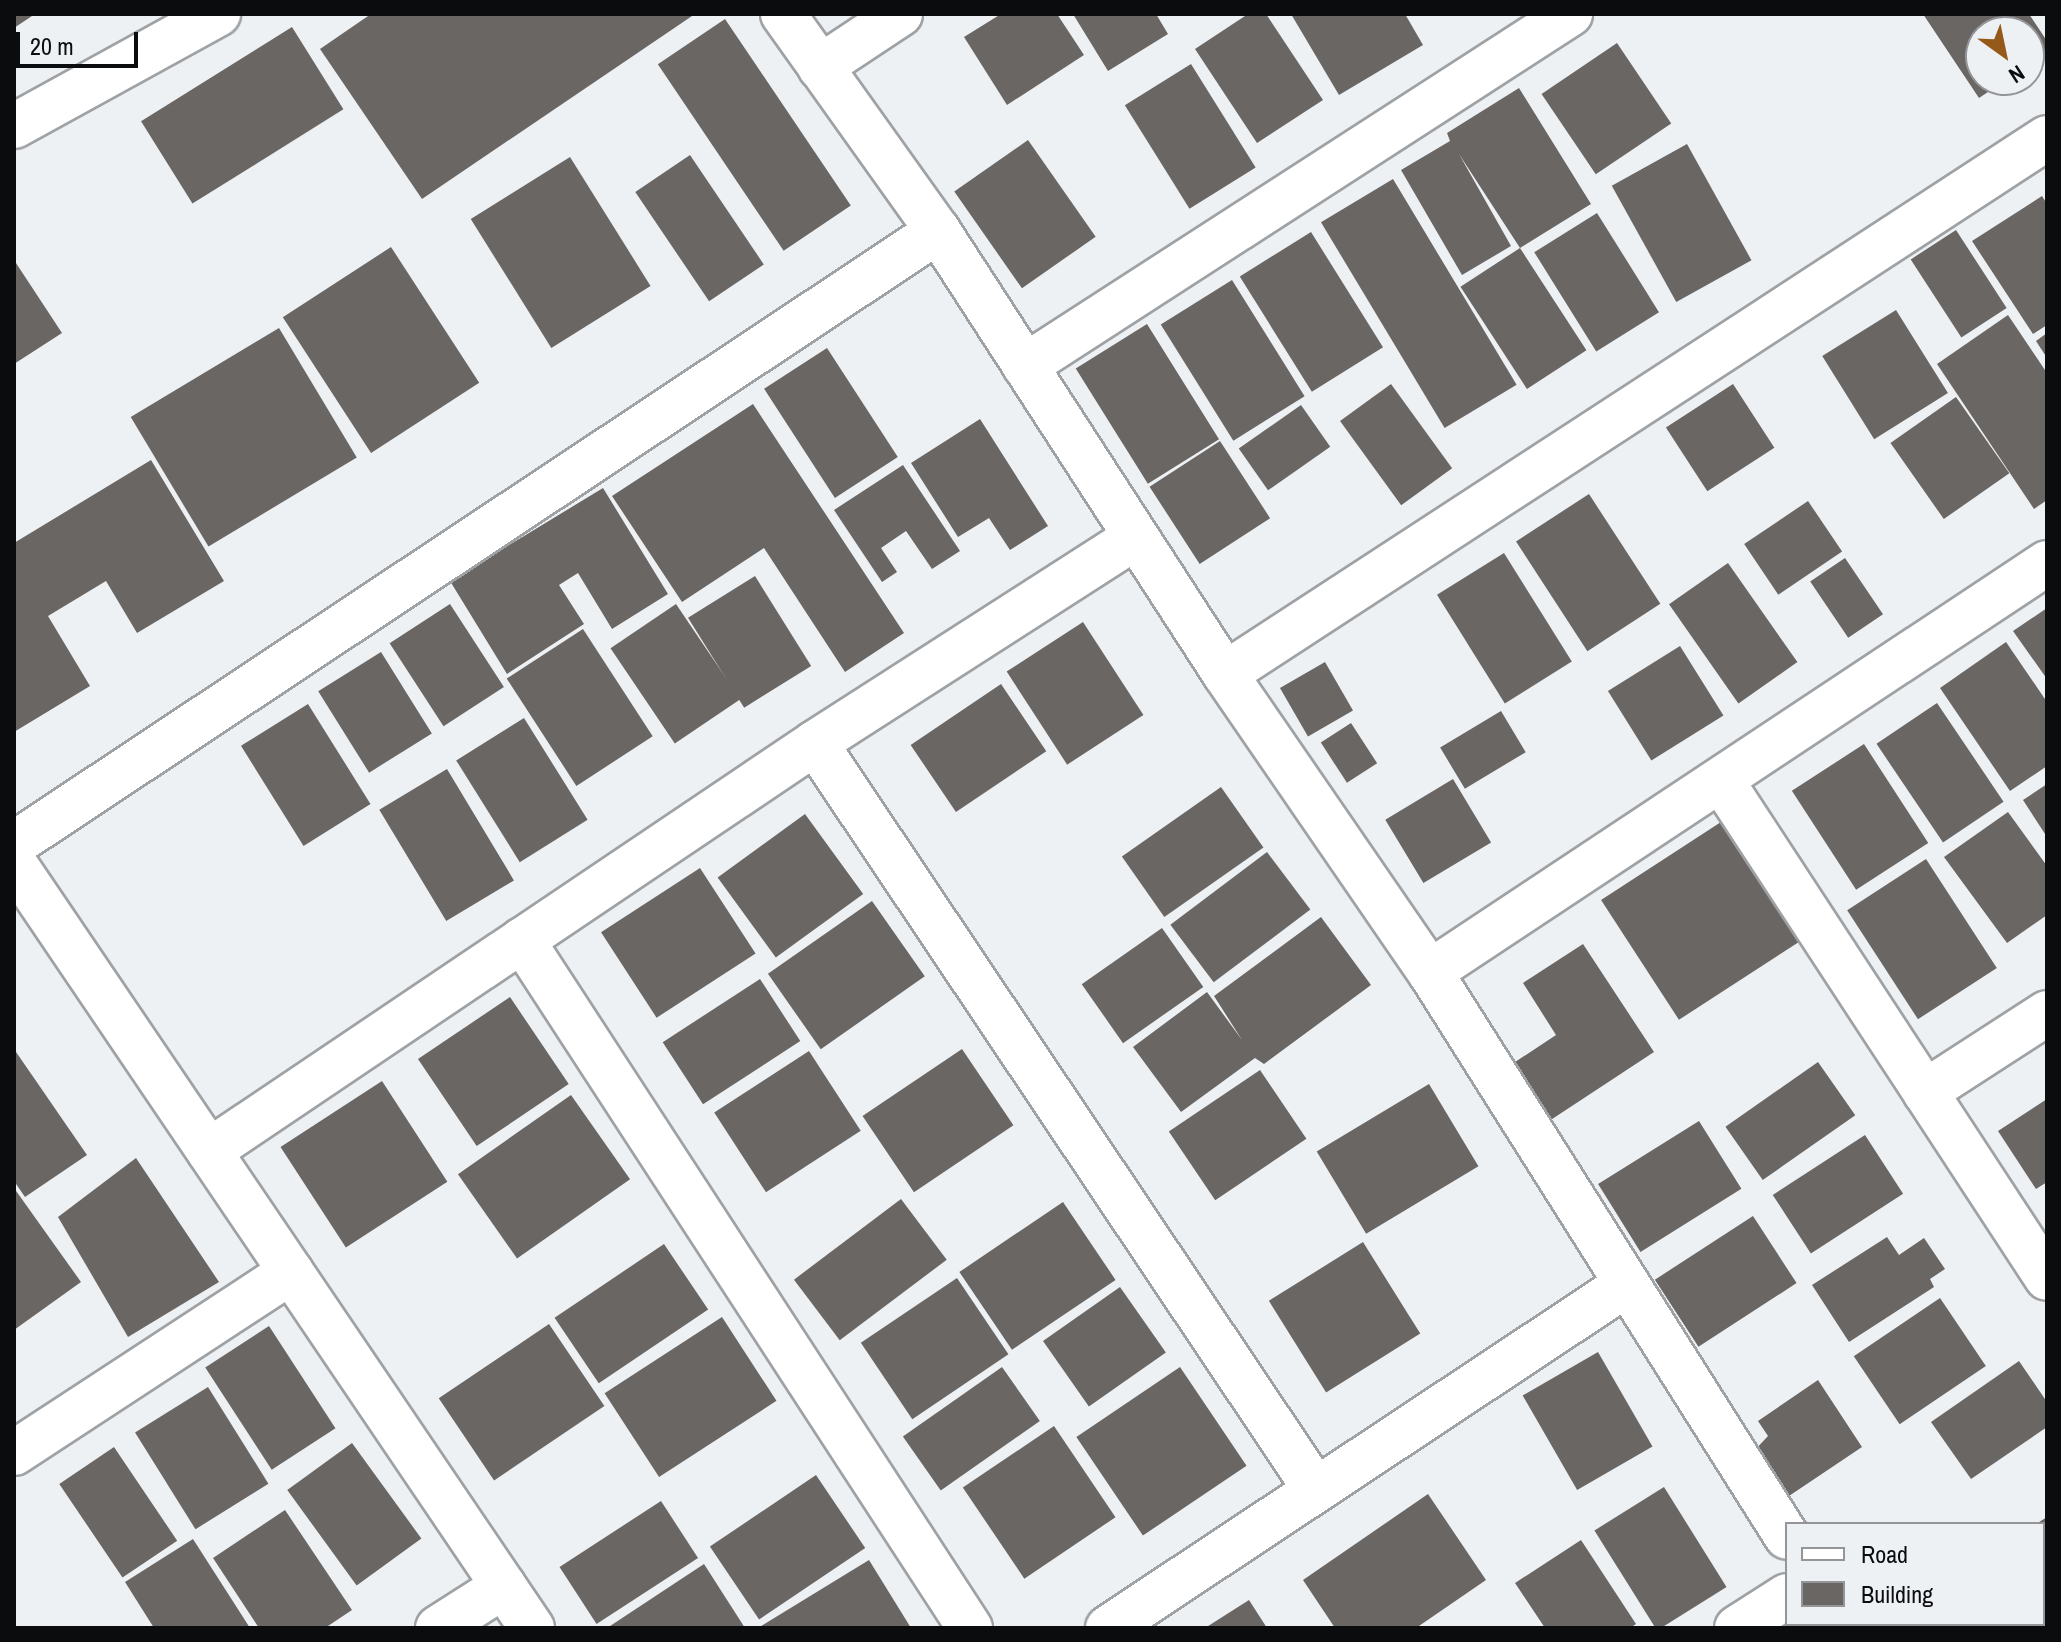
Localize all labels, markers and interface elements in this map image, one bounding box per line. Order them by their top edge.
scale bar [20,16,142,66]
north arrow [1965,16,2045,96]
text: 20 m [30,30,74,62]
text: N [2003,58,2031,91]
legend [1785,1522,2045,1626]
text: Road [1861,1538,1908,1570]
text: Building [1861,1578,1933,1610]

